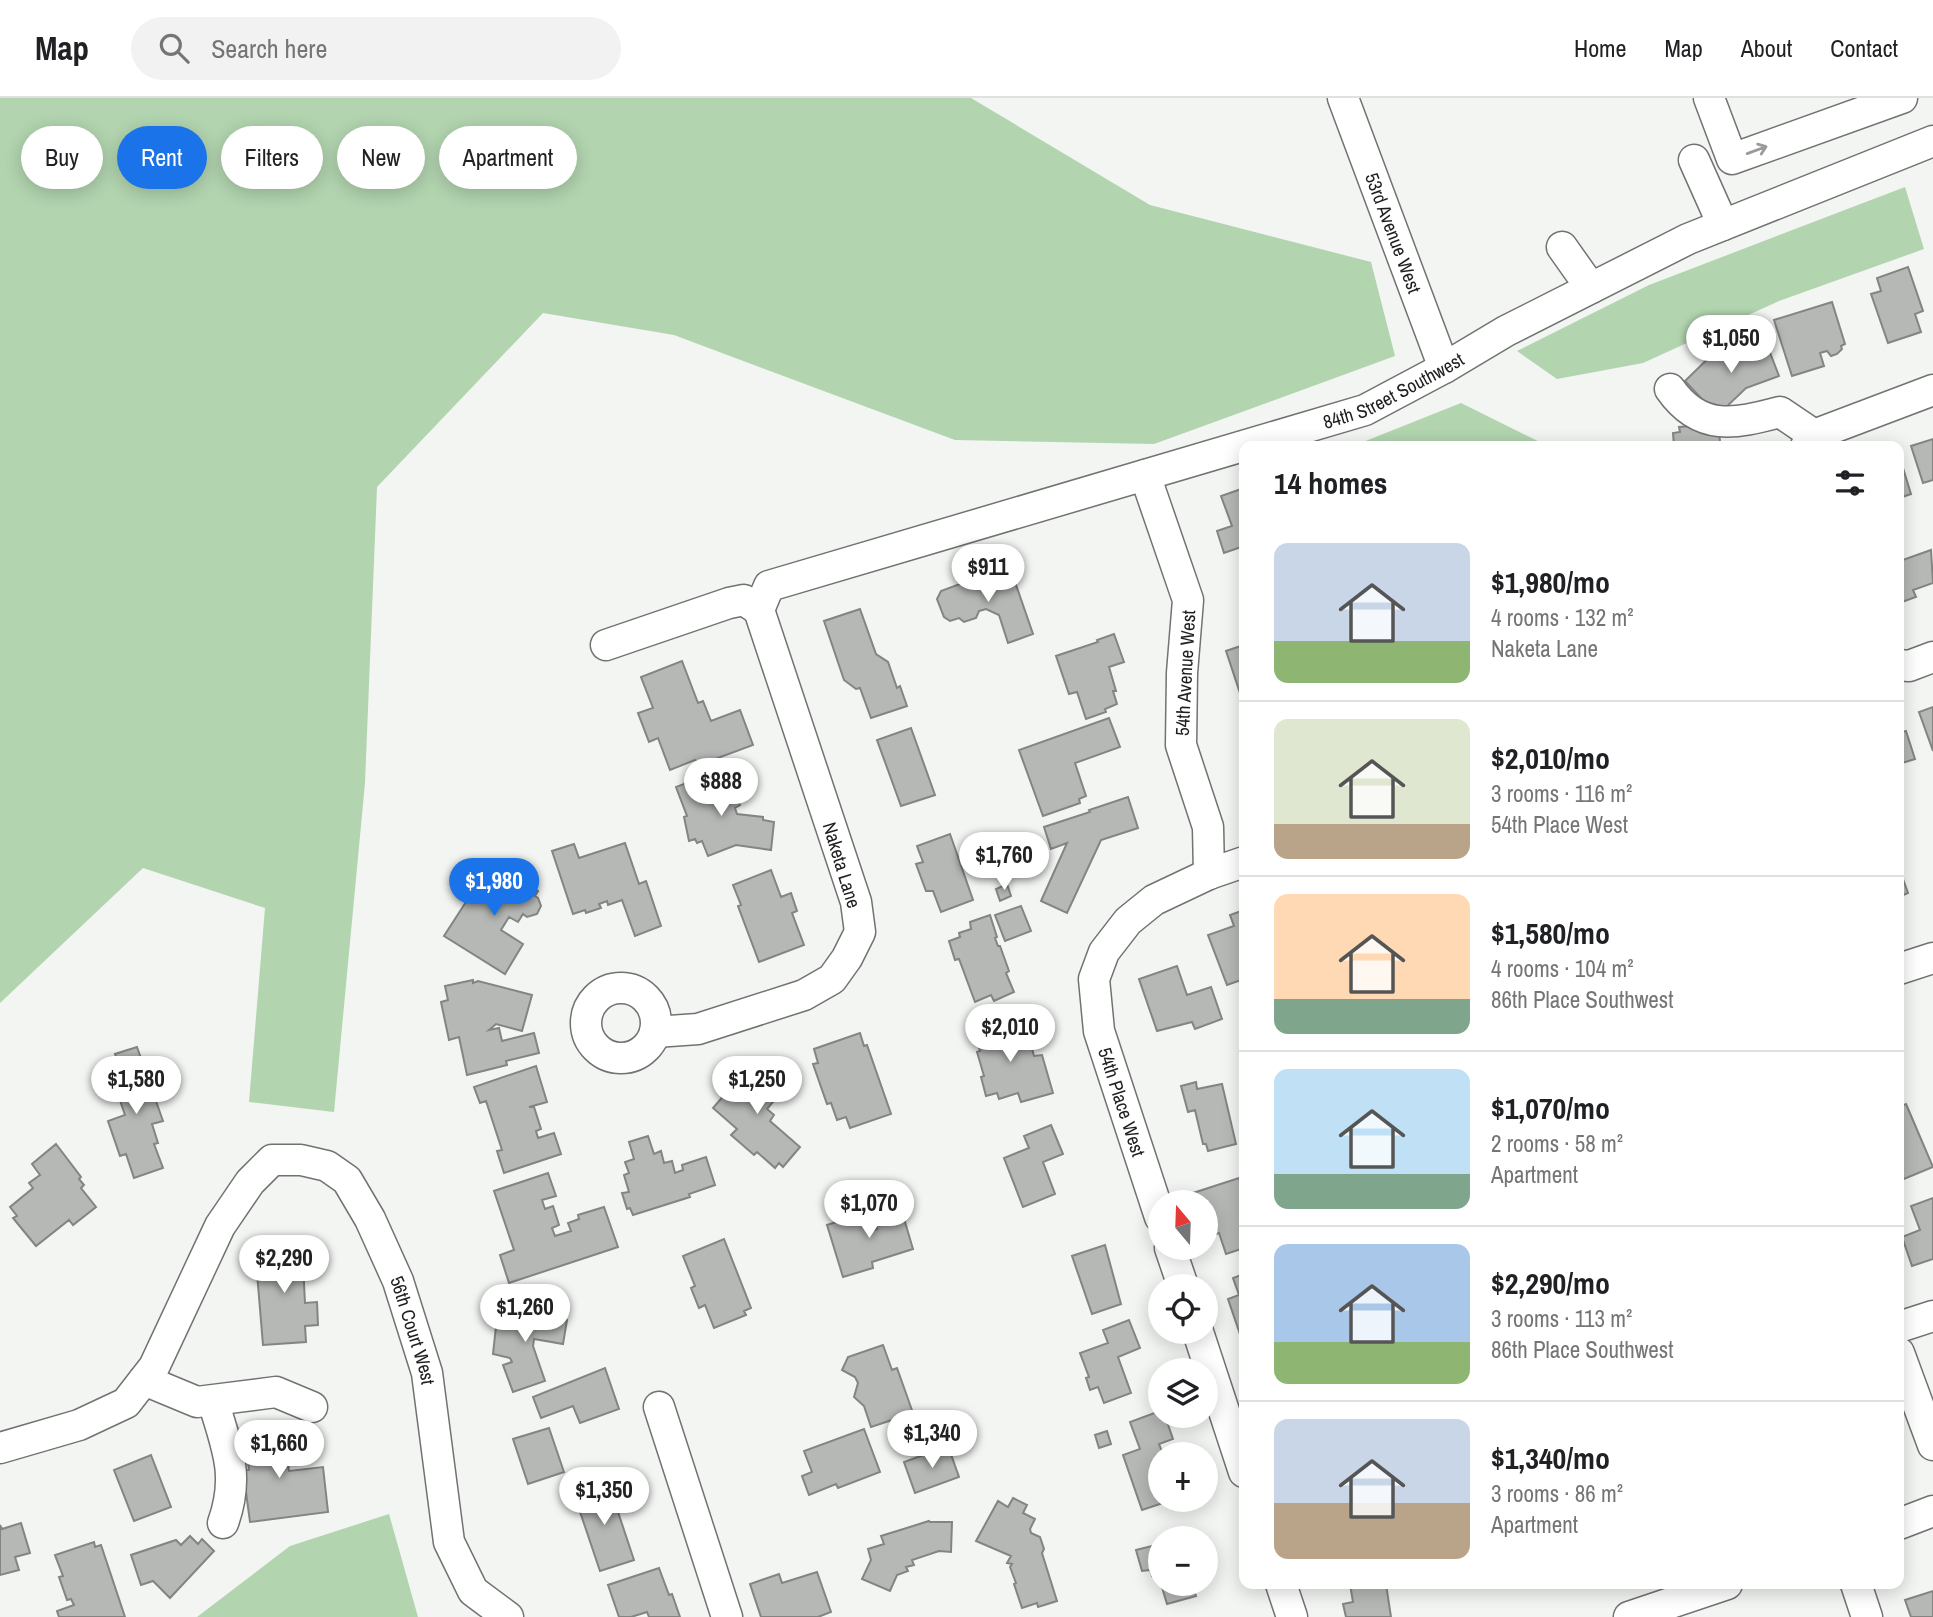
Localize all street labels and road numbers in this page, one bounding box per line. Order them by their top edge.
street label: 53rd Avenue West [1359,169,1428,297]
street label: 84th Street Southwest [1320,346,1469,435]
street label: 54th Avenue West [1169,609,1201,737]
street label: Naketa Lane [817,819,867,911]
street label: 54th Place West [1092,1044,1152,1160]
street label: 56th Court West [384,1272,441,1387]

